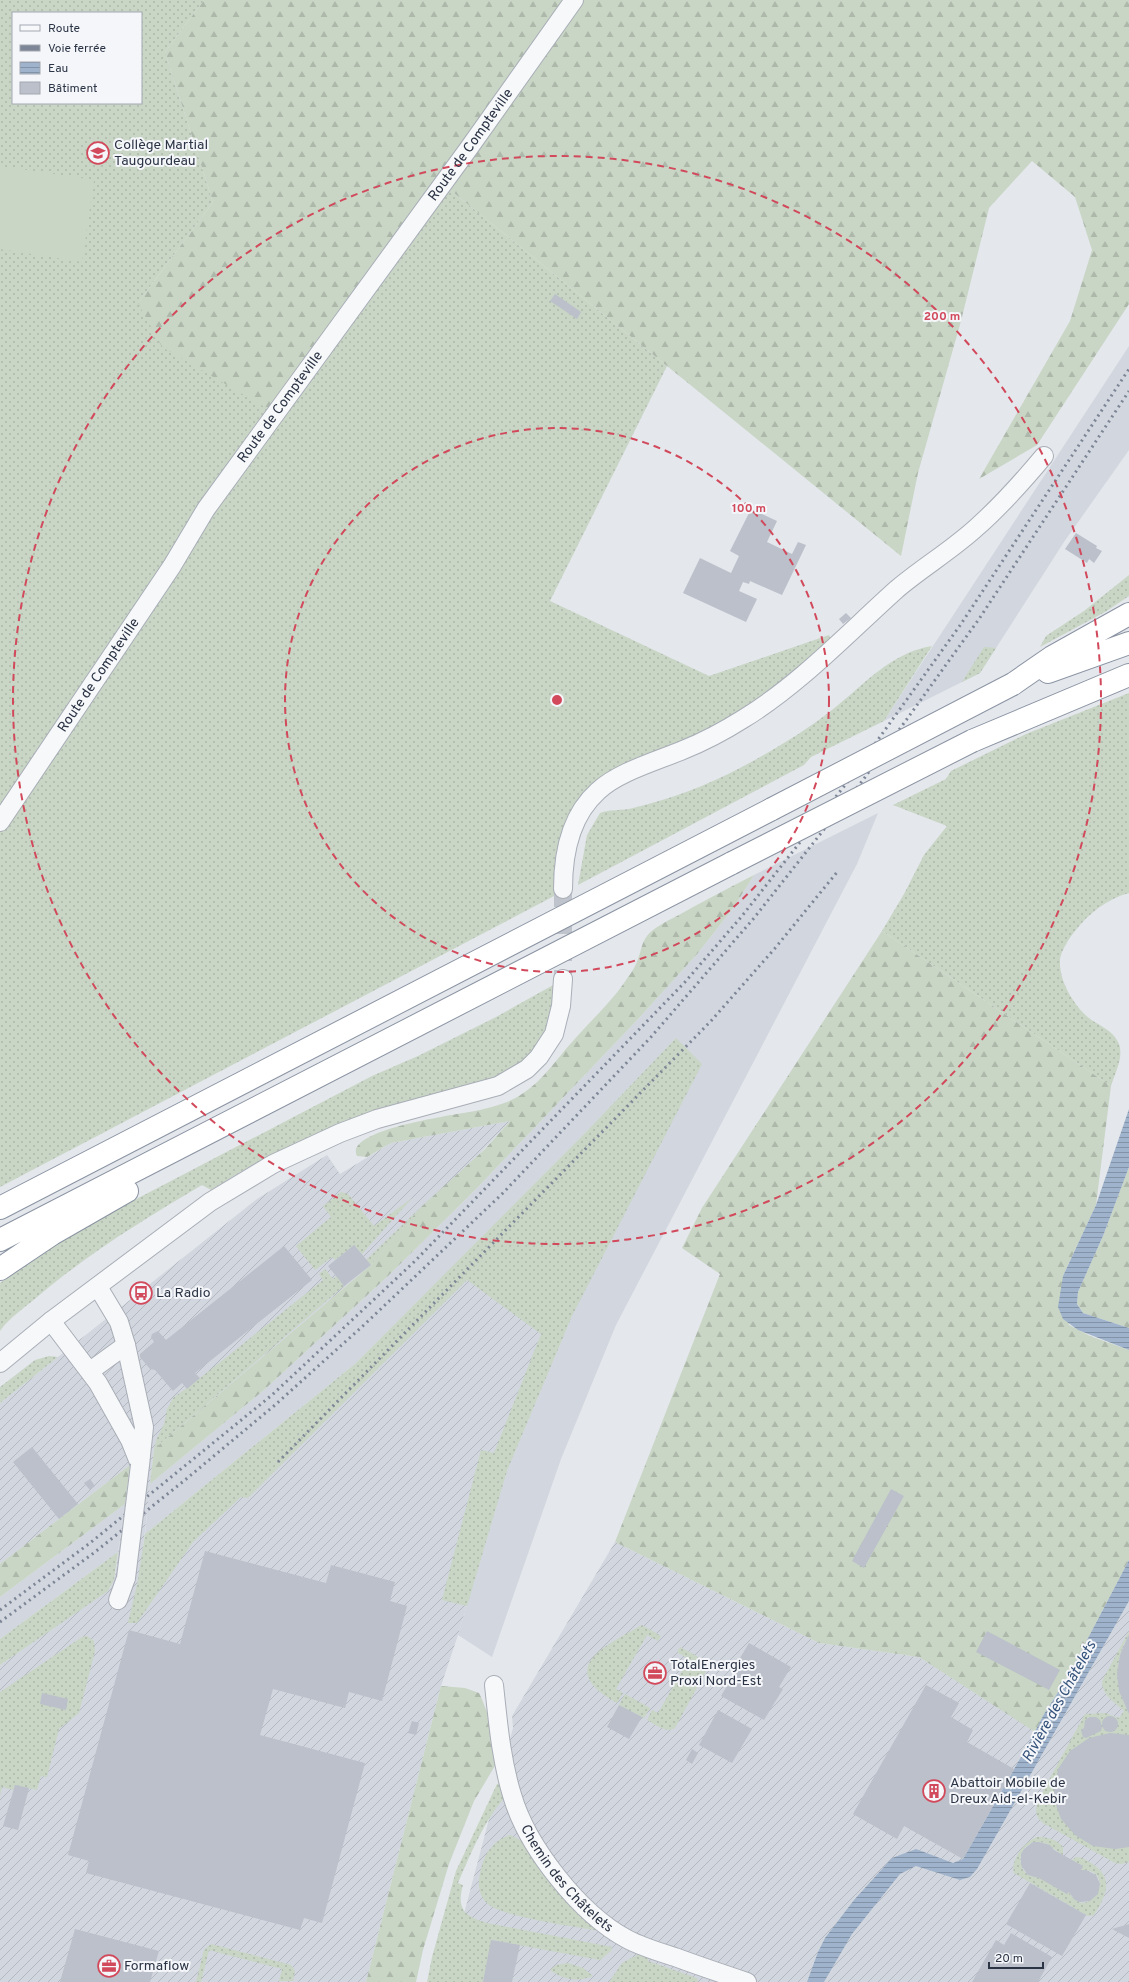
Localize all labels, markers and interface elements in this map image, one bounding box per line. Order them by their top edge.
legend [12,12,142,104]
text: Route [48,21,80,37]
text: Voie ferrée [48,41,106,57]
text: Eau [48,61,68,77]
text: Bâtiment [48,81,98,97]
street label: Route de Compteville [425,85,517,204]
place label: Collège Martial Taugourdeau [114,137,208,170]
school or university icon: Collège Martial Taugourdeau [85,140,111,166]
text: 200 m [924,309,960,325]
street label: Route de Compteville [234,348,327,466]
text: 100 m [732,501,766,517]
street label: Route de Compteville [54,615,143,735]
centre of rings [550,693,564,707]
bus stop icon: La Radio [128,1280,154,1306]
place label: La Radio [156,1285,211,1302]
water label: Rivière des Châtelets [1019,1638,1101,1766]
place label: TotalEnergies Proxi Nord-Est [670,1657,761,1690]
office icon: TotalEnergies Proxi Nord-Est [642,1660,668,1686]
place label: Abattoir Mobile de Dreux Aid-el-Kebir [950,1775,1067,1808]
building icon: Abattoir Mobile de Dreux Aid-el-Kebir [921,1778,947,1804]
street label: Chemin des Châtelets [517,1822,616,1936]
scale bar [989,1944,1043,1970]
text: 20 m [995,1951,1023,1967]
office icon: Formaflow [96,1953,122,1979]
place label: Formaflow [124,1958,189,1975]

